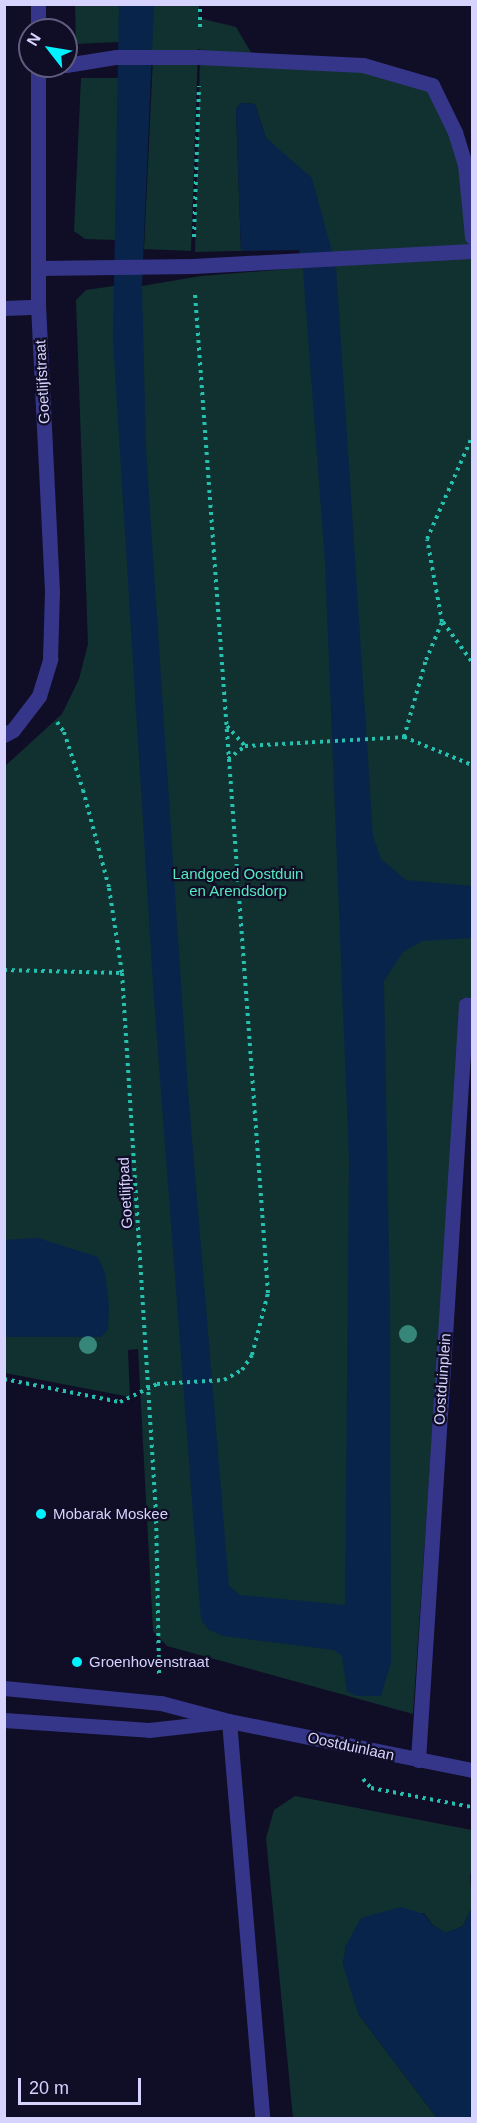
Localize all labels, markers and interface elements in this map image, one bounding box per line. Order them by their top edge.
north arrow [18,18,78,78]
text: N [24,30,44,49]
street label: Goetlijfstraat [31,339,53,425]
park label: Landgoed Oostduin en Arendsdorp [173,864,303,899]
street label: Goetlijfpad [114,1157,136,1229]
street label: Oostduinplein [430,1333,454,1425]
place label: Mobarak Moskee [53,1505,168,1523]
marker: Mobarak Moskee [34,1507,48,1521]
place label: Groenhovenstraat [89,1653,209,1671]
marker: Groenhovenstraat [70,1655,84,1669]
street label: Oostduinlaan [306,1728,396,1764]
scale bar [21,2066,144,2104]
text: 20 m [29,2078,69,2098]

